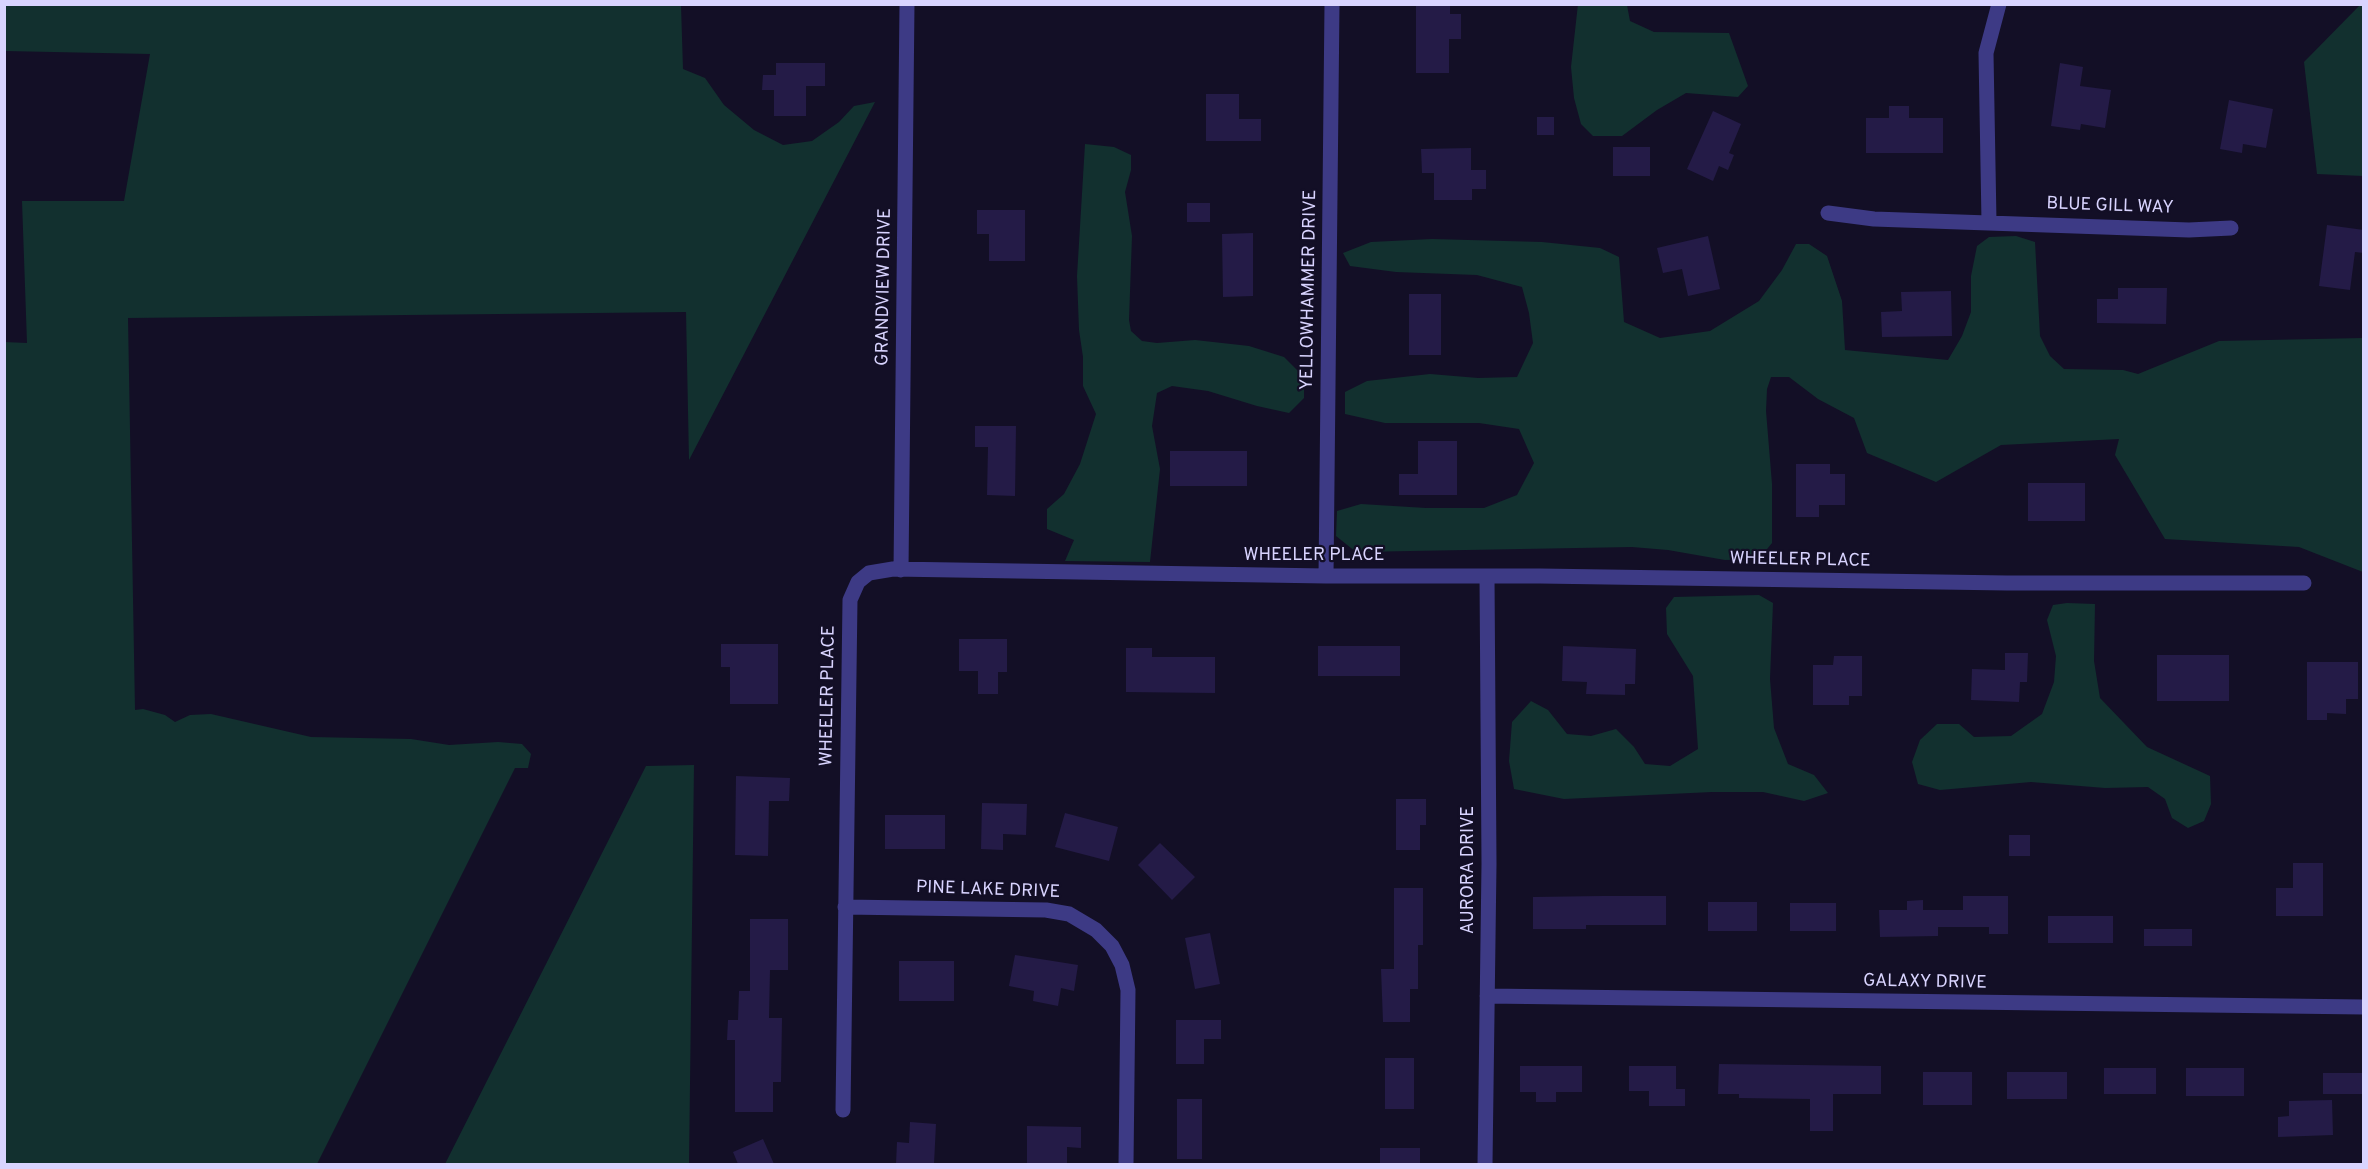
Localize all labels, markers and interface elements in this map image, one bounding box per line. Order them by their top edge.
street label: YELLOWHAMMER DRIVE [1297,190,1323,390]
street label: BLUE GILL WAY [2046,194,2174,220]
street label: GRANDVIEW DRIVE [873,208,897,366]
street label: WHEELER PLACE [1243,545,1385,567]
street label: WHEELER PLACE [1729,549,1871,573]
street label: WHEELER PLACE [817,625,841,767]
street label: AURORA DRIVE [1458,806,1480,934]
street label: PINE LAKE DRIVE [915,878,1061,904]
street label: GALAXY DRIVE [1863,971,1987,995]

